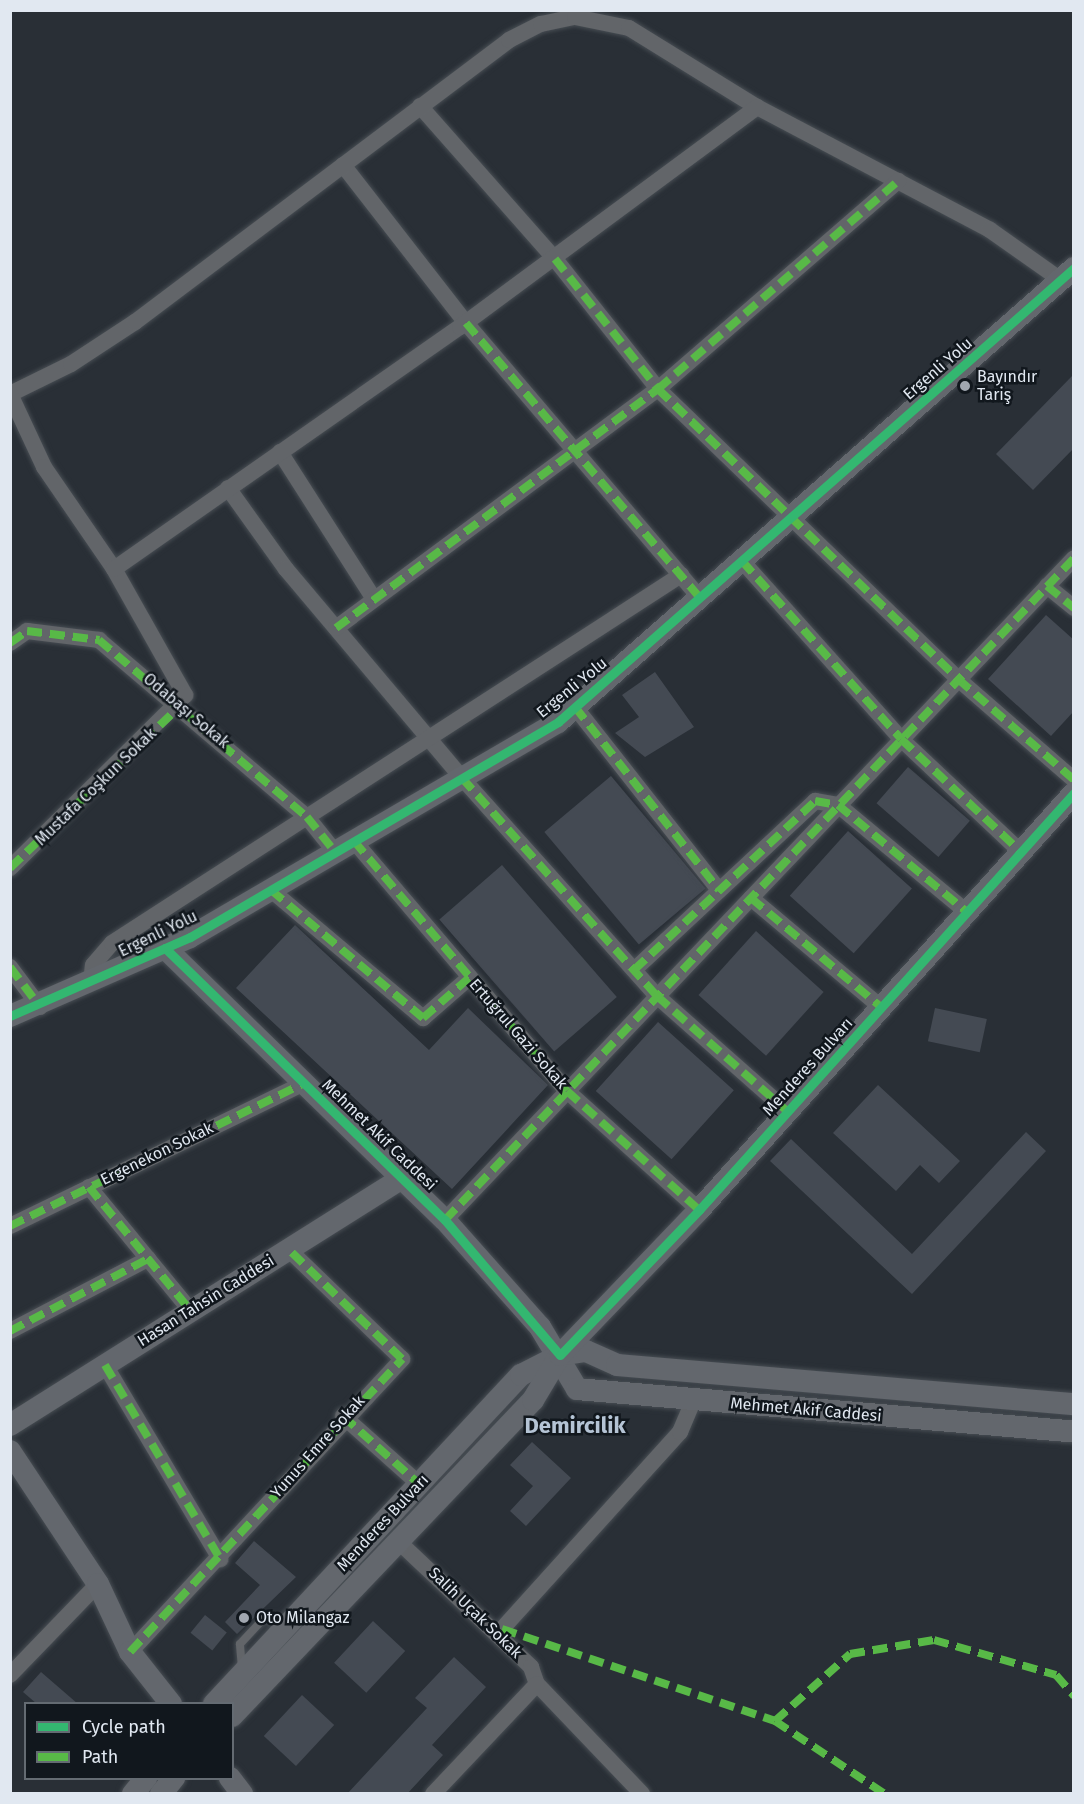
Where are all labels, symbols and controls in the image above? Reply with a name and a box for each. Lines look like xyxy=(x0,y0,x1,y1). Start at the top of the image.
street label: Ergenli Yolu xyxy=(900,334,976,404)
place label: Bayındır Tariş xyxy=(977,367,1037,405)
marker: Bayındır Tariş xyxy=(958,379,972,393)
street label: Ergenli Yolu xyxy=(533,654,611,722)
street label: Odabaşı Sokak xyxy=(139,669,233,753)
street label: Mustafa Coşkun Sokak xyxy=(31,724,161,850)
street label: Ergenli Yolu xyxy=(116,907,200,961)
street label: Ertuğrul Gazi Sokak xyxy=(465,975,571,1093)
street label: Menderes Bulvarı xyxy=(759,1014,857,1120)
street label: Mehmet Akif Caddesi xyxy=(318,1075,440,1195)
street label: Ergenekon Sokak xyxy=(97,1118,217,1190)
street label: Hasan Tahsin Caddesi xyxy=(134,1251,278,1351)
street label: Yunus Emre Sokak xyxy=(267,1392,369,1502)
street label: Mehmet Akif Caddesi xyxy=(730,1394,882,1426)
district label: Demircilik xyxy=(524,1413,626,1439)
street label: Menderes Bulvarı xyxy=(333,1471,433,1575)
street label: Salih Uçak Sokak xyxy=(424,1564,526,1662)
place label: Oto Milangaz xyxy=(256,1608,350,1628)
marker: Oto Milangaz xyxy=(237,1611,251,1625)
legend xyxy=(24,1702,234,1780)
text: Cycle path xyxy=(82,1716,166,1738)
text: Path xyxy=(82,1746,118,1768)

